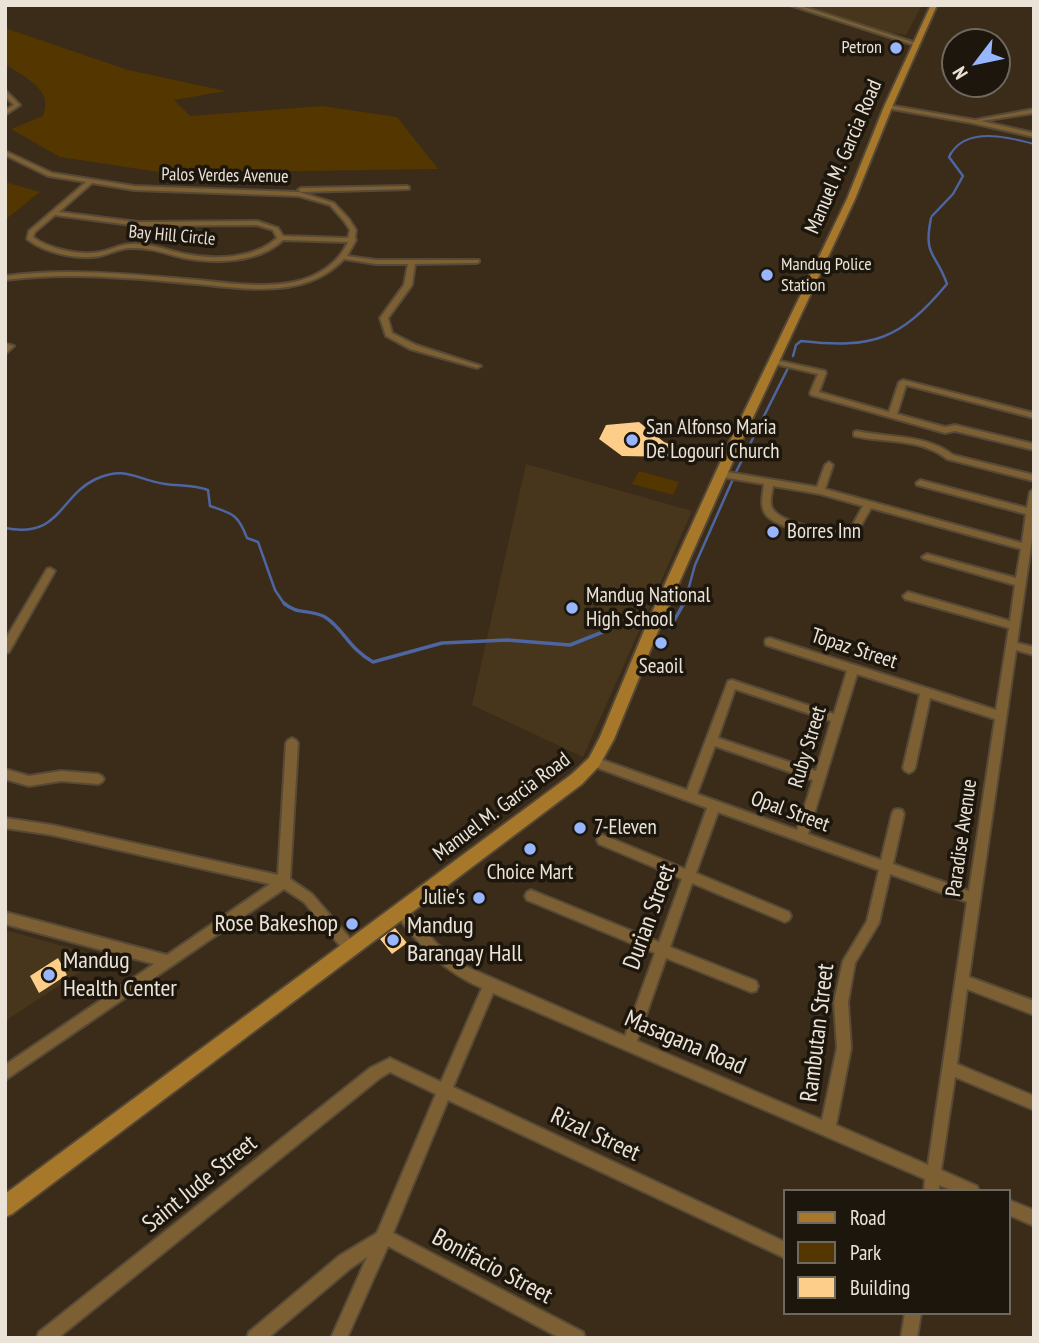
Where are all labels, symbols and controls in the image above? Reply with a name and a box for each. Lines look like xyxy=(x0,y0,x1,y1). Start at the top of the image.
north arrow xyxy=(941,28,1011,98)
place label: Petron xyxy=(841,37,882,59)
marker: Petron xyxy=(888,40,904,56)
text: N xyxy=(947,62,973,84)
street label: Manuel M. Garcia Road xyxy=(800,76,888,238)
street label: Palos Verdes Avenue xyxy=(161,164,289,188)
street label: Bay Hill Circle xyxy=(128,221,216,251)
place label: Mandug Police Station xyxy=(781,254,872,296)
marker: Mandug Police Station xyxy=(759,267,775,283)
place label: San Alfonso Maria De Logouri Church xyxy=(646,415,779,465)
marker: San Alfonso Maria De Logouri Church xyxy=(624,432,640,448)
place label: Borres Inn xyxy=(787,519,861,545)
marker: Borres Inn xyxy=(765,524,781,540)
place label: Mandug National High School xyxy=(586,583,710,633)
marker: Mandug National High School xyxy=(564,600,580,616)
street label: Topaz Street xyxy=(808,623,900,675)
marker: Seaoil xyxy=(653,635,669,651)
place label: Seaoil xyxy=(639,654,683,680)
street label: Ruby Street xyxy=(784,703,832,791)
street label: Manuel M. Garcia Road xyxy=(429,747,575,867)
street label: Paradise Avenue xyxy=(941,778,983,898)
street label: Opal Street xyxy=(747,786,833,838)
place label: 7-Eleven xyxy=(594,815,657,841)
marker: 7-Eleven xyxy=(572,820,588,836)
marker: Choice Mart xyxy=(522,841,538,857)
place label: Choice Mart xyxy=(487,860,573,886)
street label: Durian Street xyxy=(618,861,682,973)
place label: Julie's xyxy=(423,885,465,911)
marker: Julie's xyxy=(471,890,487,906)
place label: Rose Bakeshop xyxy=(215,910,338,938)
place label: Mandug Barangay Hall xyxy=(407,912,522,968)
marker: Rose Bakeshop xyxy=(344,916,360,932)
marker: Mandug Barangay Hall xyxy=(385,932,401,948)
place label: Mandug Health Center xyxy=(63,947,177,1003)
street label: Rambutan Street xyxy=(795,962,841,1104)
marker: Mandug Health Center xyxy=(41,967,57,983)
street label: Masagana Road xyxy=(620,1005,750,1081)
street label: Rizal Street xyxy=(546,1102,644,1168)
street label: Saint Jude Street xyxy=(137,1129,263,1239)
legend xyxy=(783,1189,1011,1315)
text: Road xyxy=(850,1204,886,1231)
street label: Bonifacio Street xyxy=(427,1223,557,1311)
text: Park xyxy=(850,1239,881,1266)
text: Building xyxy=(850,1274,910,1301)

